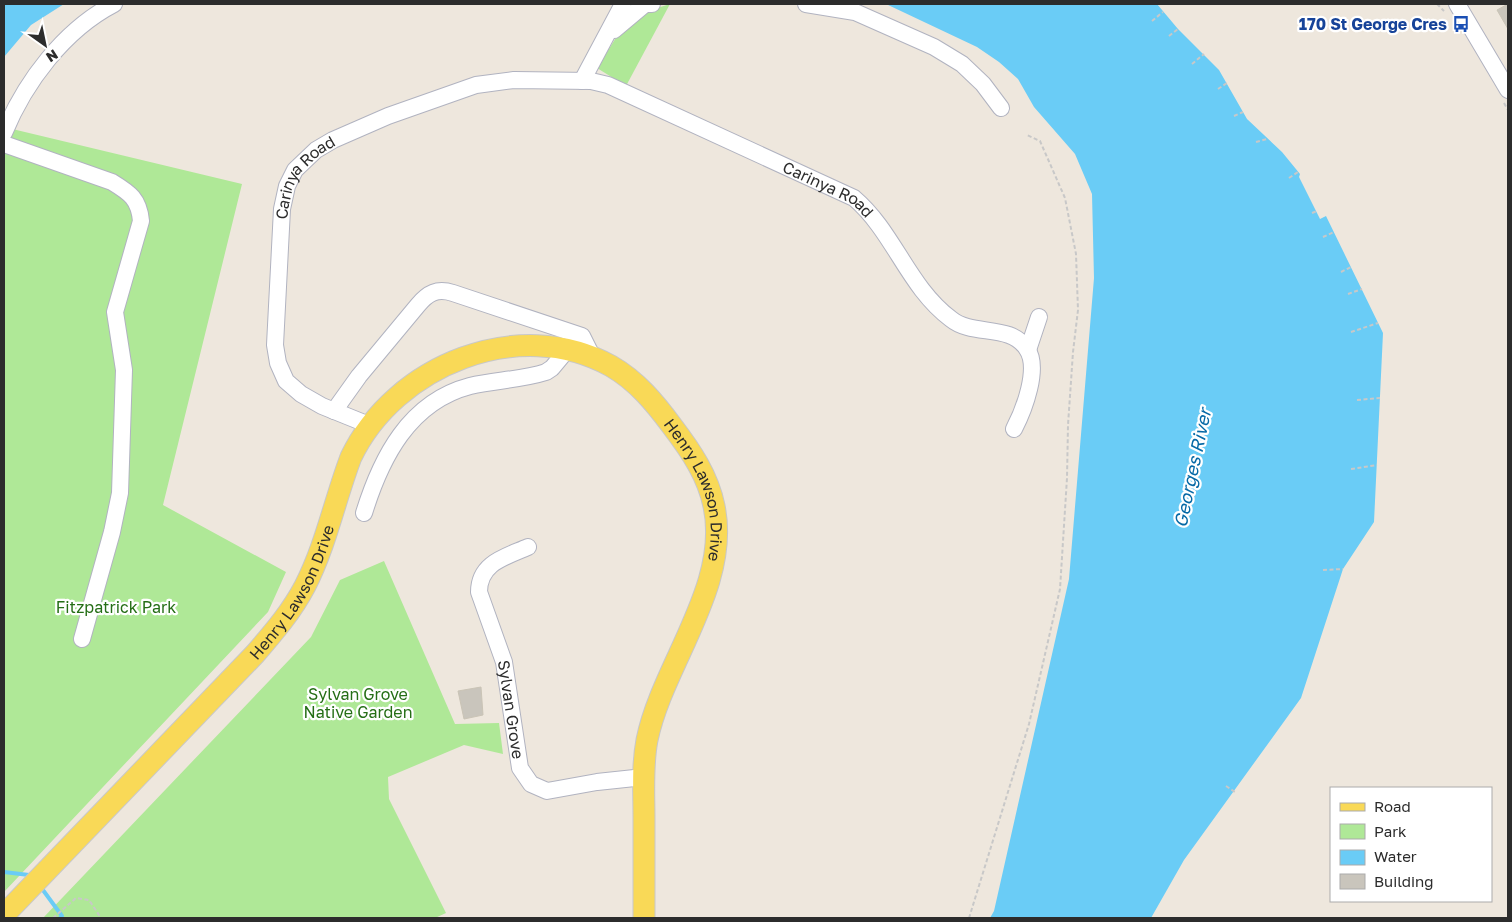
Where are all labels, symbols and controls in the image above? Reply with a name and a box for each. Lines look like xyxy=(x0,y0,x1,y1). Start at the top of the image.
place label: 170 St George Cres xyxy=(1299,14,1447,34)
bus stop icon: 170 St George Cres xyxy=(1451,14,1471,34)
north arrow xyxy=(20,20,70,70)
text: N xyxy=(43,46,61,66)
street label: Carinya Road xyxy=(271,131,338,220)
street label: Carinya Road xyxy=(780,157,878,221)
water label: Georges River xyxy=(1169,404,1216,529)
street label: Henry Lawson Drive xyxy=(660,415,727,563)
street label: Henry Lawson Drive xyxy=(245,522,338,664)
park label: Fitzpatrick Park xyxy=(56,597,176,617)
street label: Sylvan Grove xyxy=(494,659,529,760)
park label: Sylvan Grove Native Garden xyxy=(303,684,413,722)
legend xyxy=(1330,787,1492,902)
text: Road xyxy=(1374,797,1411,815)
text: Park xyxy=(1374,822,1407,840)
text: Water xyxy=(1374,847,1417,865)
text: Building xyxy=(1374,872,1434,890)

